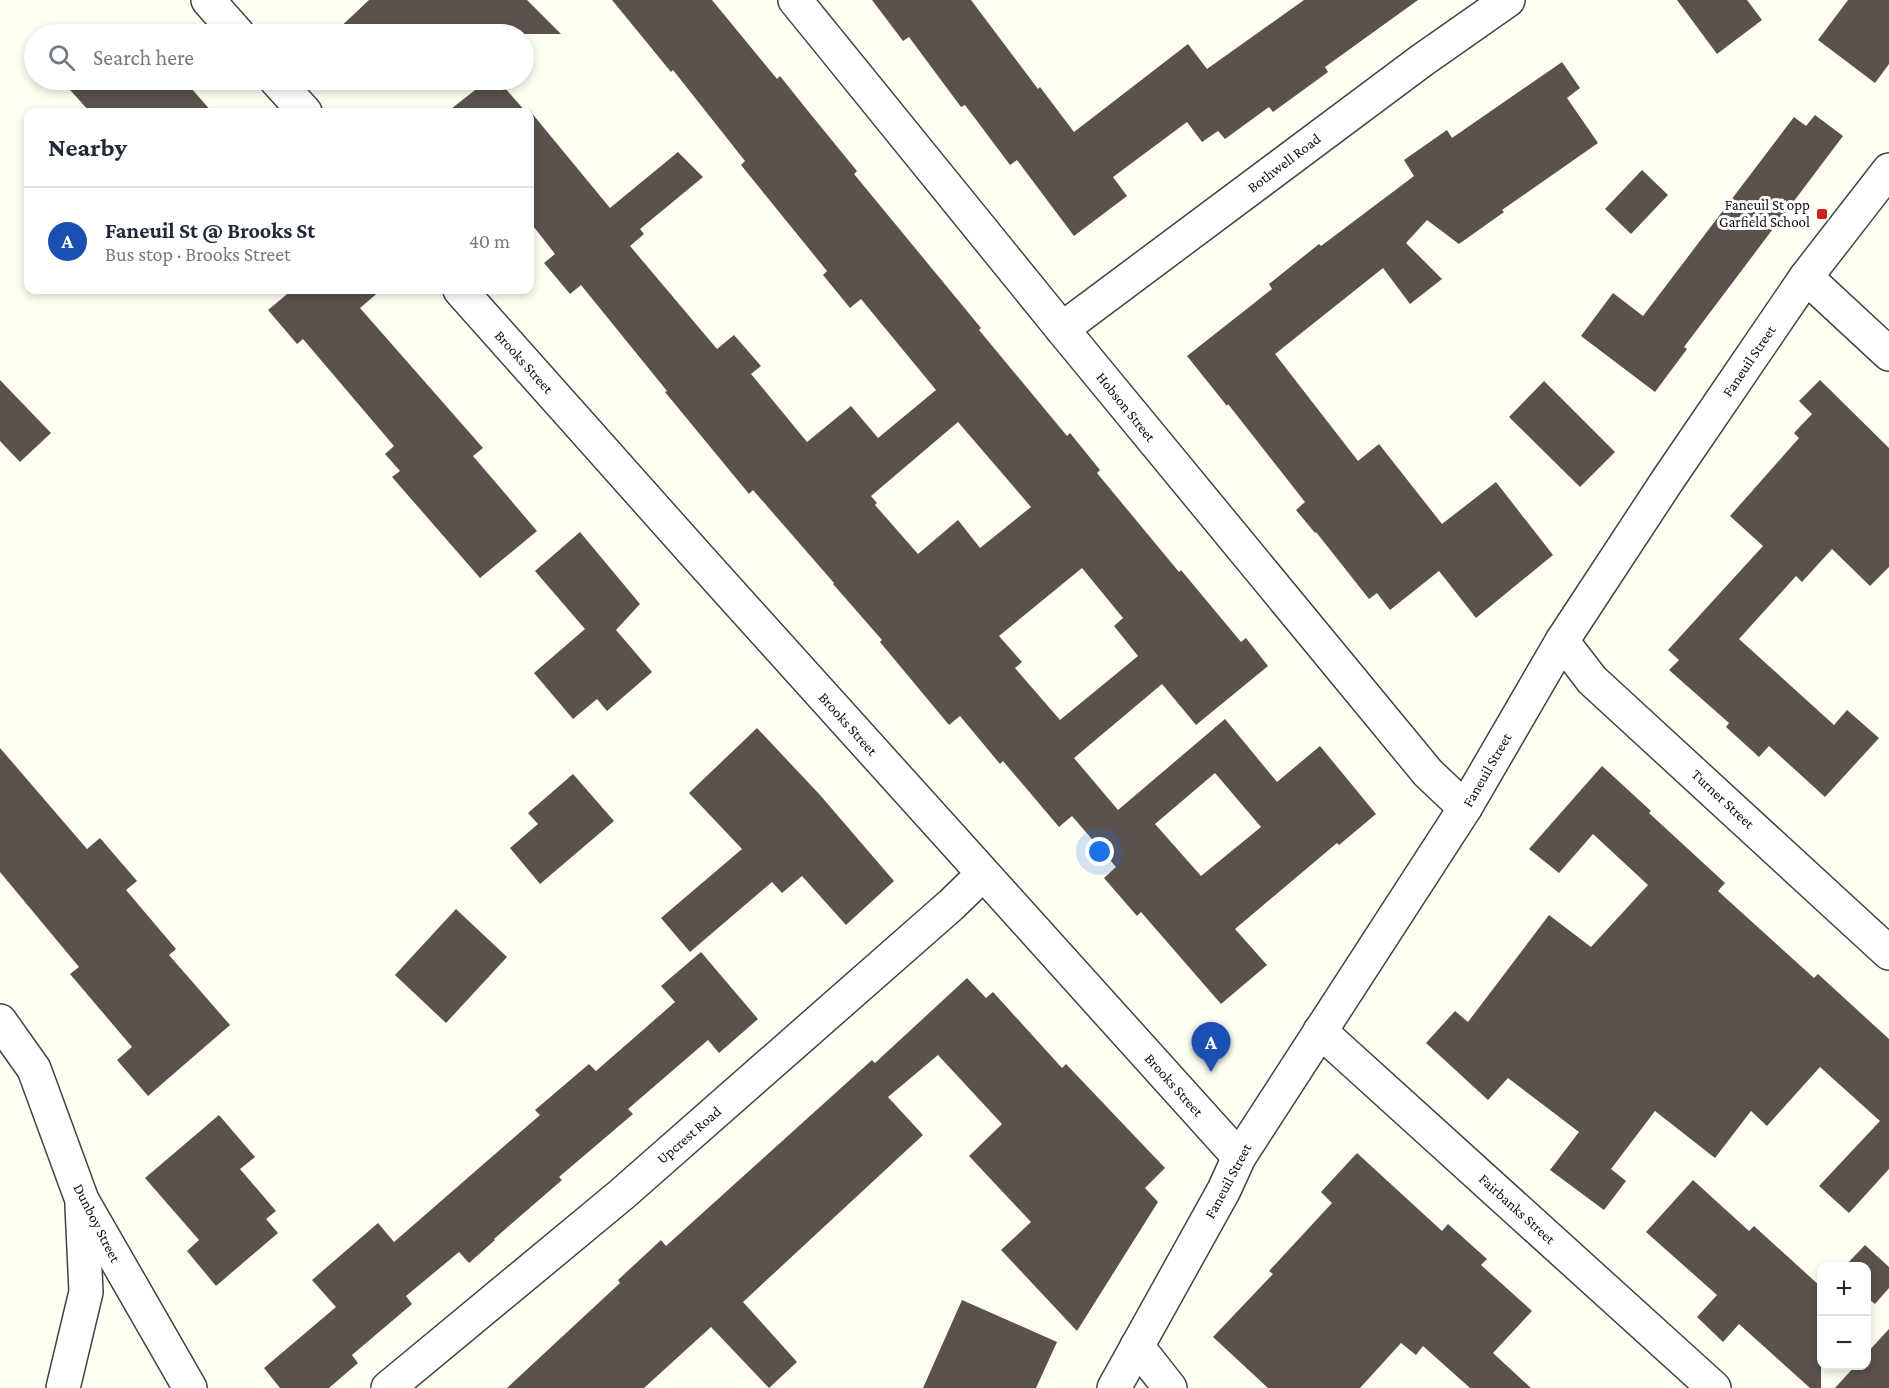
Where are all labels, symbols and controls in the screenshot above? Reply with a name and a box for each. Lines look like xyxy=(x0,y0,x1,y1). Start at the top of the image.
search box xyxy=(24,24,534,90)
icon: search xyxy=(45,41,78,74)
text: Search here xyxy=(93,45,194,70)
street label: Bothwell Road xyxy=(1244,130,1324,196)
text: Nearby xyxy=(48,133,127,162)
place label: Faneuil St opp Garfield School xyxy=(1719,197,1810,230)
marker: Faneuil St opp Garfield School xyxy=(1815,207,1829,221)
text: Faneuil St @ Brooks St xyxy=(105,218,315,243)
text: A xyxy=(62,230,73,252)
text: 40 m xyxy=(469,230,510,252)
text: Bus stop · Brooks Street xyxy=(105,243,291,265)
street label: Faneuil Street xyxy=(1719,322,1779,400)
street label: Brooks Street xyxy=(492,327,557,397)
street label: Hobson Street xyxy=(1093,369,1159,446)
street label: Brooks Street xyxy=(816,689,881,759)
street label: Faneuil Street xyxy=(1459,729,1515,810)
street label: Turner Street xyxy=(1689,766,1758,833)
your location xyxy=(1085,837,1114,866)
pin: A xyxy=(1192,1022,1230,1072)
street label: Brooks Street xyxy=(1142,1050,1207,1120)
street label: Upcrest Road xyxy=(654,1103,725,1168)
street label: Faneuil Street xyxy=(1202,1140,1255,1221)
street label: Fairbanks Street xyxy=(1476,1171,1559,1248)
street label: Dunboy Street xyxy=(69,1181,124,1266)
map controls xyxy=(1817,1262,1871,1370)
button: + xyxy=(1817,1262,1871,1316)
button: − xyxy=(1817,1316,1871,1370)

